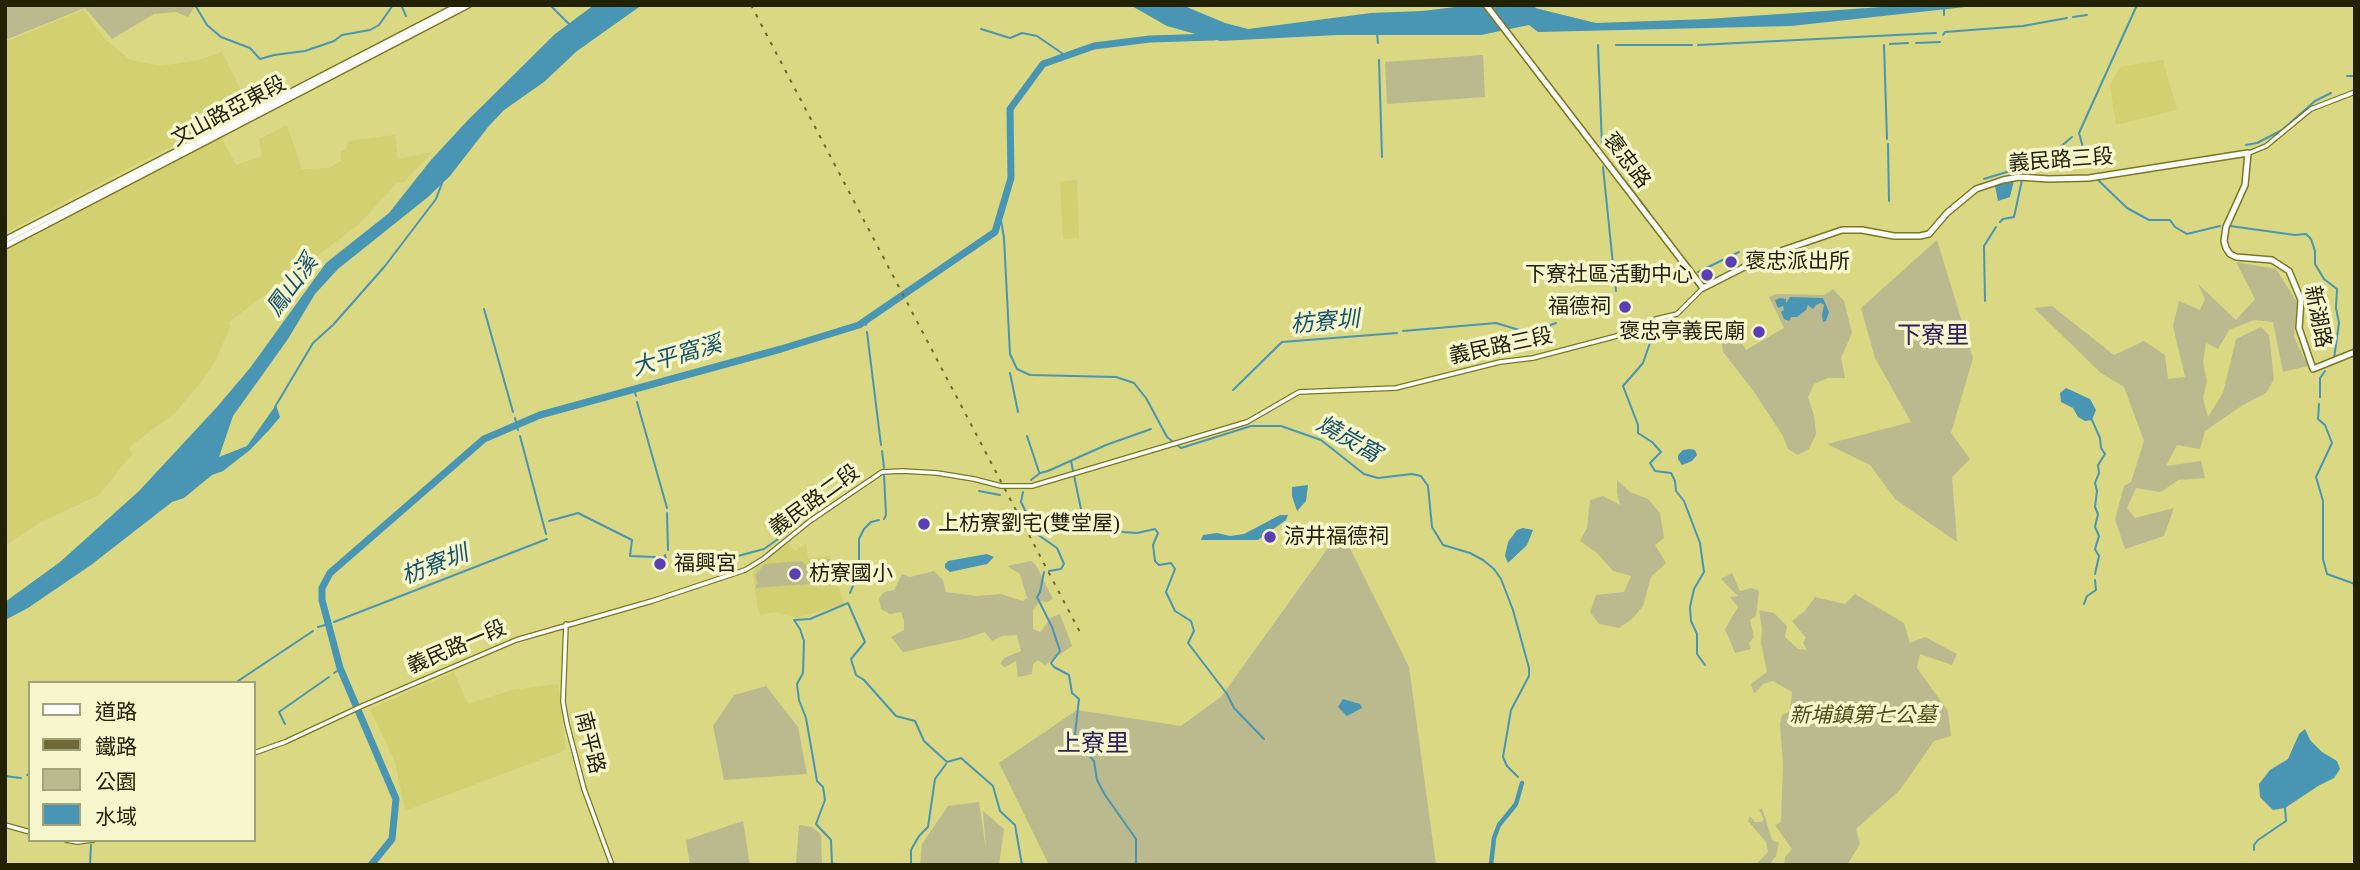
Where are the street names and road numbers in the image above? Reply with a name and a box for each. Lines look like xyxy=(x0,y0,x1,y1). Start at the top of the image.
street label: 文山路亞東段 xyxy=(167,71,291,153)
street label: 褒忠路 xyxy=(1597,128,1655,194)
street label: 義民路三段 xyxy=(2008,145,2114,177)
street label: 新湖路 xyxy=(2299,284,2335,350)
street label: 義民路三段 xyxy=(1447,324,1555,370)
street label: 義民路二段 xyxy=(765,460,865,542)
street label: 義民路一段 xyxy=(404,616,510,680)
street label: 南平路 xyxy=(569,709,609,777)

